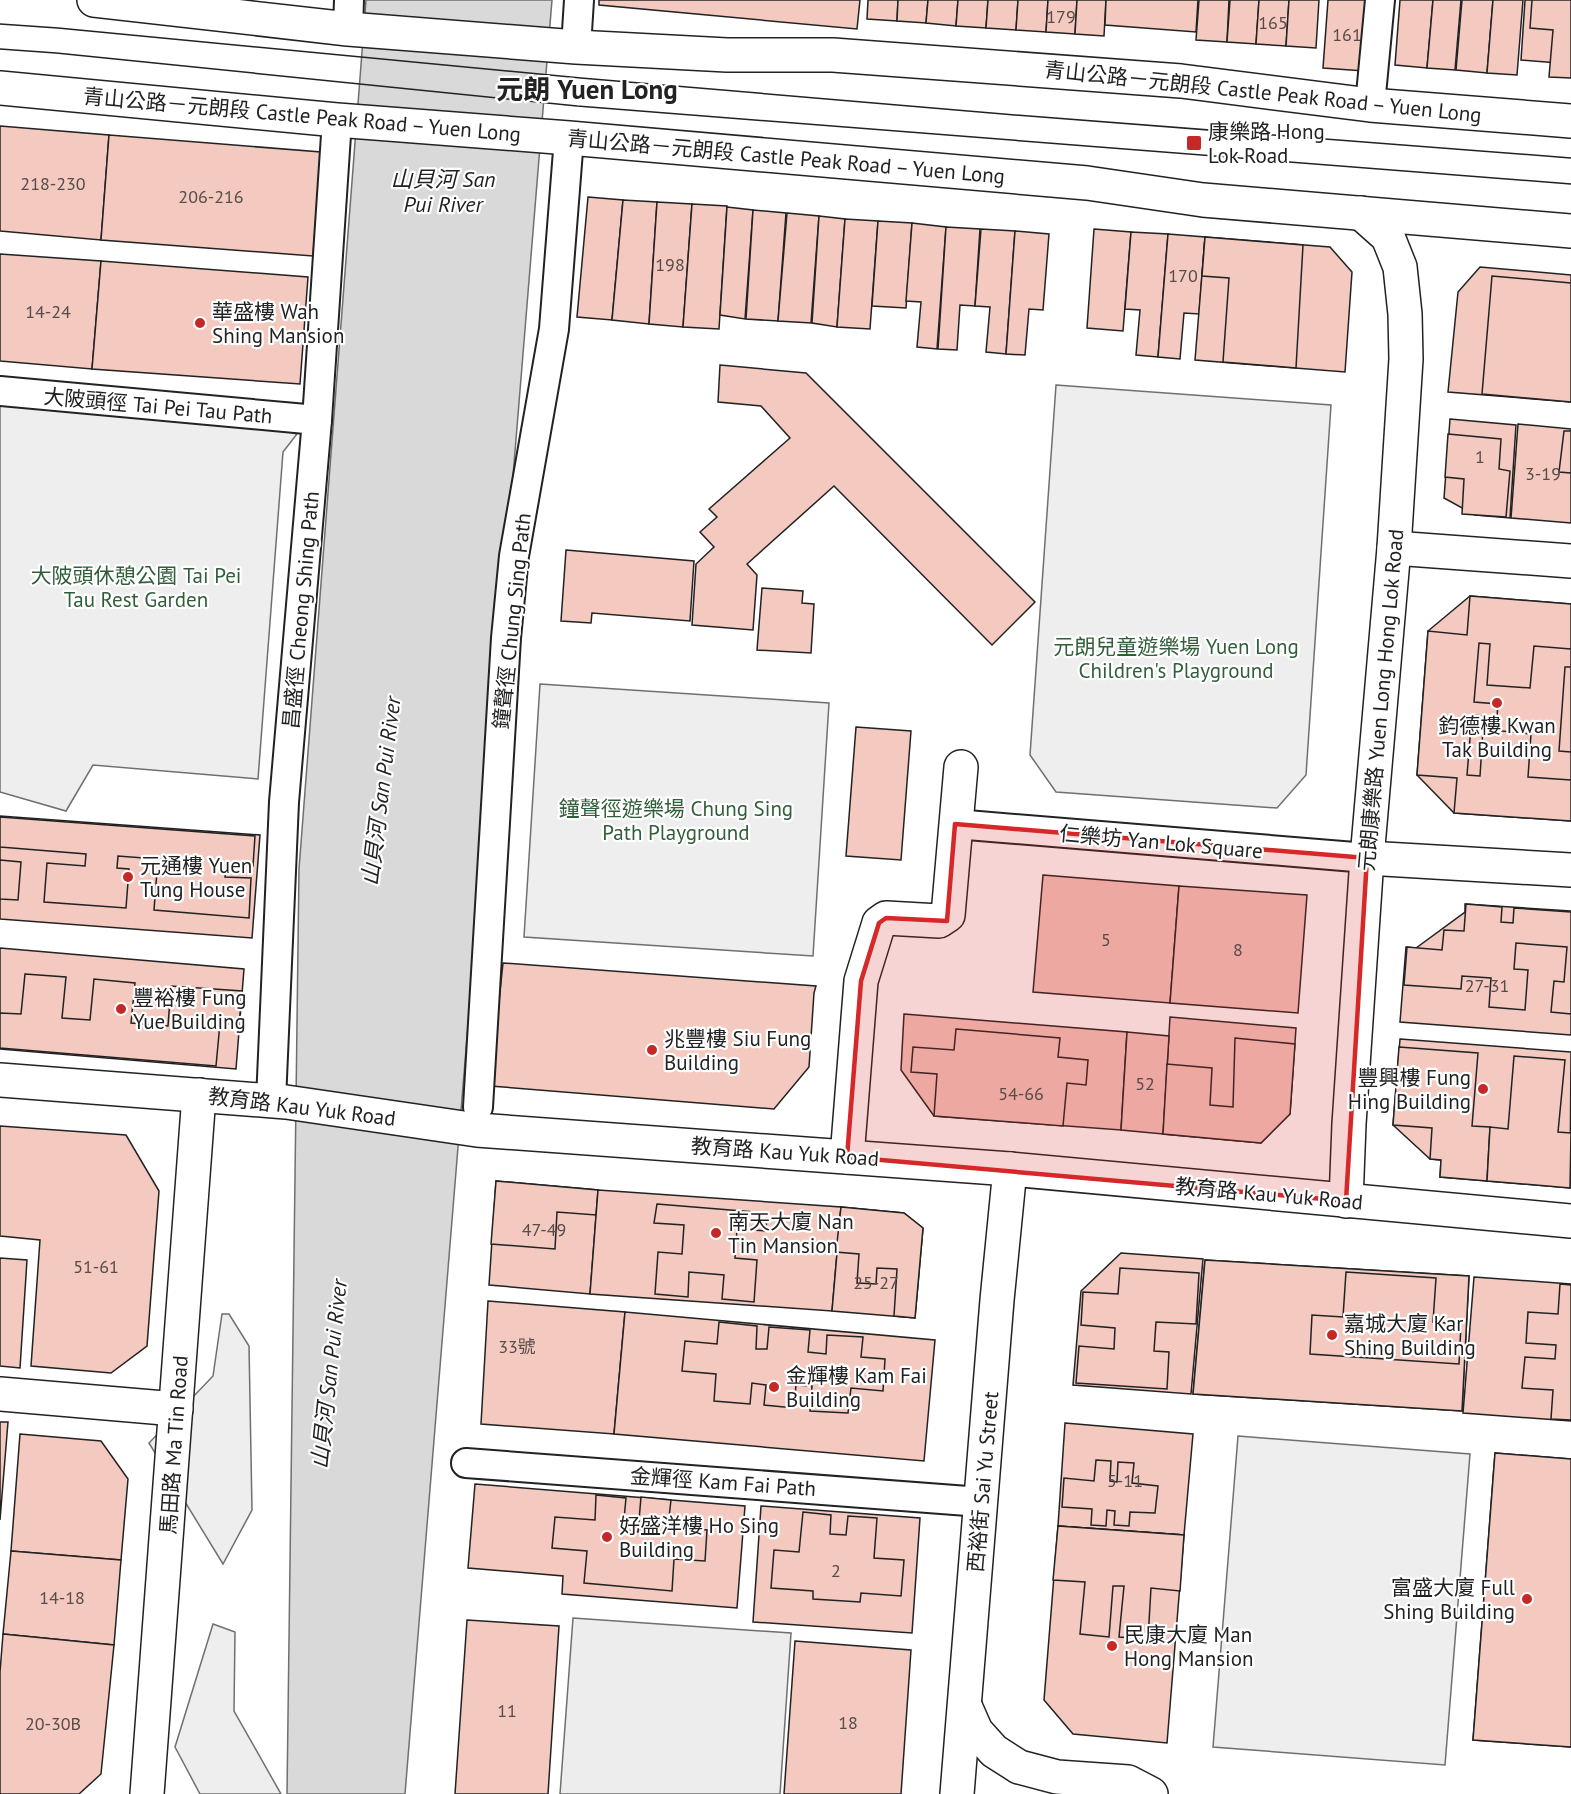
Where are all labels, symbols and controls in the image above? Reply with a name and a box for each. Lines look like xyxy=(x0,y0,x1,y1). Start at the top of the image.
house number: 179 xyxy=(1046,5,1076,28)
house number: 165 xyxy=(1258,11,1288,34)
house number: 161 xyxy=(1332,23,1362,46)
street label: 青山公路－元朗段 Castle Peak Road – Yuen Long xyxy=(1043,56,1483,128)
district label: 元朗 Yuen Long xyxy=(496,72,678,106)
street label: 青山公路－元朗段 Castle Peak Road – Yuen Long xyxy=(82,82,522,148)
place label: 康樂路 Hong Lok Road xyxy=(1208,118,1325,169)
street label: 青山公路－元朗段 Castle Peak Road – Yuen Long xyxy=(566,124,1006,190)
marker: 康樂路 Hong Lok Road xyxy=(1185,134,1203,152)
water label: 山貝河 San Pui River xyxy=(390,165,496,218)
house number: 218-230 xyxy=(20,172,86,195)
house number: 206-216 xyxy=(178,185,244,208)
house number: 198 xyxy=(655,253,685,276)
house number: 170 xyxy=(1168,264,1198,287)
place label: 華盛樓 Wah Shing Mansion xyxy=(212,298,344,349)
house number: 14-24 xyxy=(25,300,71,323)
marker: 華盛樓 Wah Shing Mansion xyxy=(193,316,207,330)
street label: 大陂頭徑 Tai Pei Tau Path xyxy=(42,383,274,429)
house number: 1 xyxy=(1475,445,1485,468)
house number: 3-19 xyxy=(1525,462,1561,485)
street label: 昌盛徑 Cheong Shing Path xyxy=(277,490,325,730)
street label: 鐘聲徑 Chung Sing Path xyxy=(487,512,537,730)
street label: 元朗康樂路 Yuen Long Hong Lok Road xyxy=(1353,528,1409,872)
park label: 大陂頭休憩公園 Tai Pei Tau Rest Garden xyxy=(31,562,242,613)
park label: 元朗兒童遊樂場 Yuen Long Children's Playground xyxy=(1053,633,1299,684)
water label: 山貝河 San Pui River xyxy=(356,693,407,887)
marker: 鈞德樓 Kwan Tak Building xyxy=(1490,696,1504,710)
place label: 鈞德樓 Kwan Tak Building xyxy=(1438,712,1556,763)
park label: 鐘聲徑遊樂場 Chung Sing Path Playground xyxy=(559,795,793,846)
street label: 仁樂坊 Yan Lok Square xyxy=(1058,820,1264,864)
place label: 元通樓 Yuen Tung House xyxy=(140,852,252,903)
marker: 元通樓 Yuen Tung House xyxy=(121,870,135,884)
house number: 5 xyxy=(1101,928,1111,951)
house number: 8 xyxy=(1233,938,1243,961)
house number: 27-31 xyxy=(1465,974,1509,997)
place label: 豐裕樓 Fung Yue Building xyxy=(133,984,247,1035)
marker: 豐裕樓 Fung Yue Building xyxy=(114,1002,128,1016)
place label: 兆豐樓 Siu Fung Building xyxy=(664,1025,811,1076)
marker: 兆豐樓 Siu Fung Building xyxy=(645,1043,659,1057)
place label: 豐興樓 Fung Hing Building xyxy=(1348,1064,1471,1115)
house number: 52 xyxy=(1135,1072,1155,1095)
street label: 教育路 Kau Yuk Road xyxy=(207,1082,397,1132)
house number: 54-66 xyxy=(998,1082,1044,1105)
marker: 豐興樓 Fung Hing Building xyxy=(1476,1082,1490,1096)
street label: 教育路 Kau Yuk Road xyxy=(690,1132,880,1172)
street label: 教育路 Kau Yuk Road xyxy=(1174,1172,1364,1216)
place label: 南天大廈 Nan Tin Mansion xyxy=(728,1208,854,1259)
house number: 47-49 xyxy=(522,1218,566,1241)
marker: 南天大廈 Nan Tin Mansion xyxy=(709,1226,723,1240)
house number: 51-61 xyxy=(73,1255,119,1278)
house number: 25-27 xyxy=(853,1271,899,1294)
water label: 山貝河 San Pui River xyxy=(305,1276,353,1470)
place label: 嘉城大廈 Kar Shing Building xyxy=(1344,1310,1476,1361)
marker: 嘉城大廈 Kar Shing Building xyxy=(1325,1328,1339,1342)
house number: 33號 xyxy=(498,1335,536,1358)
street label: 馬田路 Ma Tin Road xyxy=(154,1355,194,1535)
place label: 金輝樓 Kam Fai Building xyxy=(786,1362,927,1413)
marker: 金輝樓 Kam Fai Building xyxy=(767,1380,781,1394)
street label: 西裕街 Sai Yu Street xyxy=(962,1390,1004,1574)
street label: 金輝徑 Kam Fai Path xyxy=(629,1462,817,1502)
house number: 5-11 xyxy=(1107,1469,1143,1492)
place label: 好盛洋樓 Ho Sing Building xyxy=(619,1512,779,1563)
marker: 好盛洋樓 Ho Sing Building xyxy=(600,1530,614,1544)
house number: 2 xyxy=(831,1559,841,1582)
place label: 富盛大廈 Full Shing Building xyxy=(1383,1574,1515,1625)
house number: 14-18 xyxy=(39,1586,85,1609)
marker: 富盛大廈 Full Shing Building xyxy=(1520,1592,1534,1606)
place label: 民康大廈 Man Hong Mansion xyxy=(1124,1621,1253,1672)
marker: 民康大廈 Man Hong Mansion xyxy=(1105,1639,1119,1653)
house number: 11 xyxy=(497,1699,517,1722)
house number: 18 xyxy=(838,1711,858,1734)
house number: 20-30B xyxy=(25,1712,81,1735)

